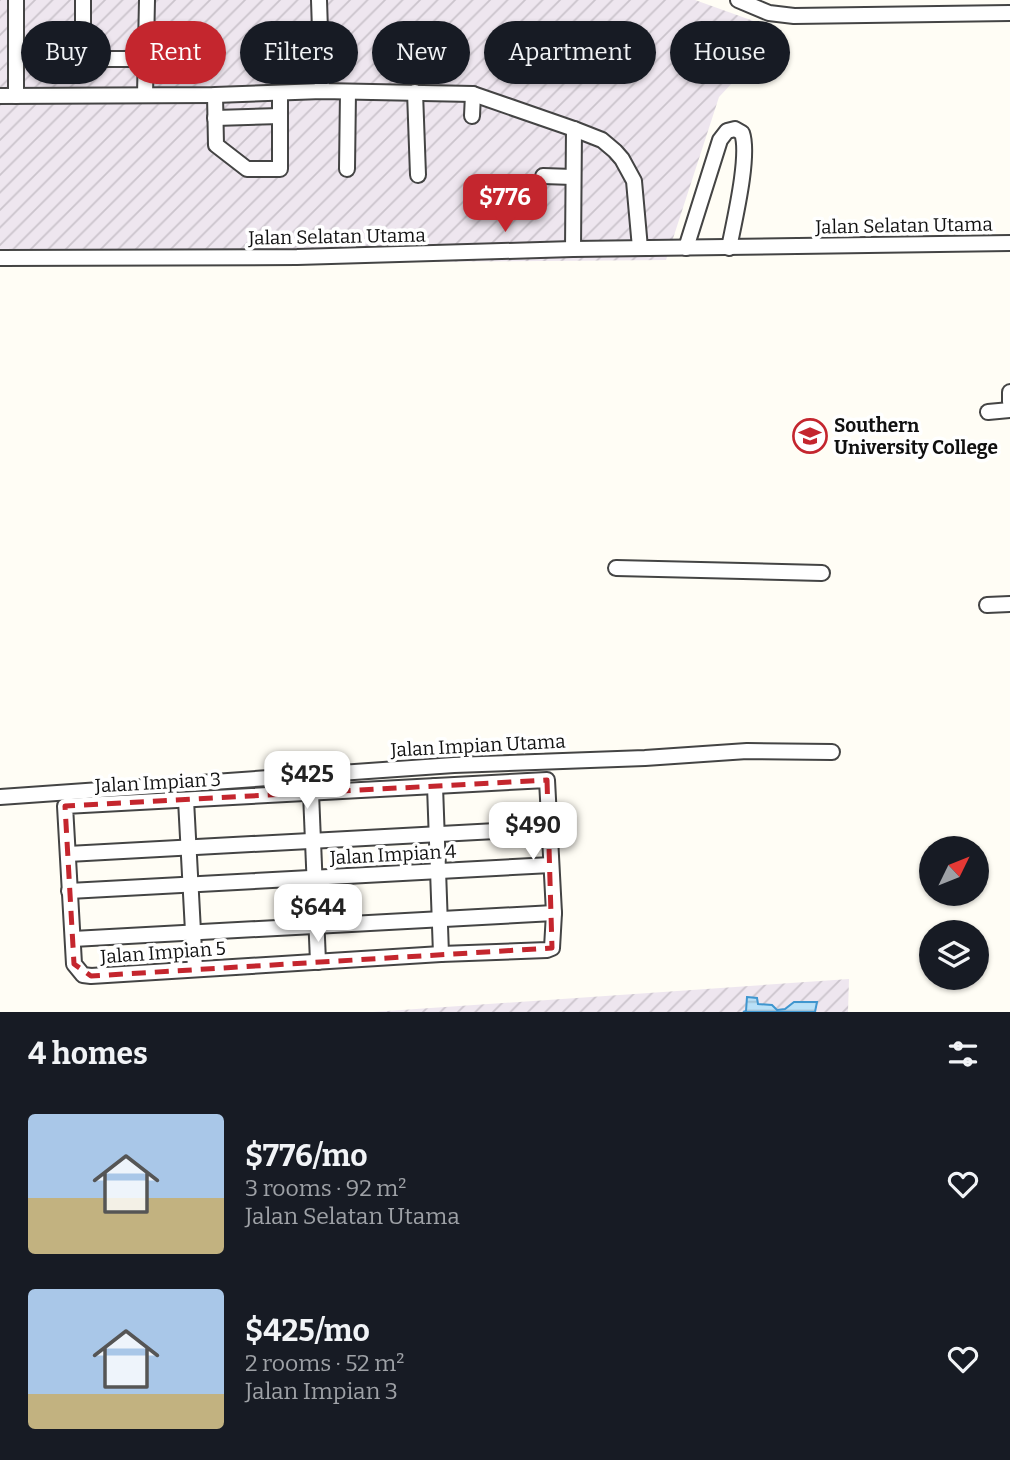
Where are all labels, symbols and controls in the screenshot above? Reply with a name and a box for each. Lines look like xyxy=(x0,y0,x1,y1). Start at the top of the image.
chip: Buy xyxy=(21,21,111,84)
chip: Rent xyxy=(125,21,226,84)
chip: Filters xyxy=(240,21,358,84)
chip: New xyxy=(372,21,470,84)
chip: Apartment xyxy=(484,21,656,84)
chip: House xyxy=(670,21,790,84)
pin: $776 xyxy=(464,174,546,234)
text: $776 xyxy=(479,183,531,211)
street label: Jalan Selatan Utama xyxy=(814,212,994,239)
street label: Jalan Selatan Utama xyxy=(247,223,427,250)
place label: Southern University College xyxy=(834,414,998,459)
school or university icon: Southern University College xyxy=(791,417,829,455)
street label: Jalan Impian Utama xyxy=(389,729,567,762)
pin: $425 xyxy=(266,752,348,811)
text: $425 xyxy=(280,760,334,788)
street label: Jalan Impian 3 xyxy=(93,768,222,797)
pin: $490 xyxy=(492,802,574,862)
text: $490 xyxy=(505,811,561,839)
north arrow xyxy=(919,836,989,906)
map controls xyxy=(919,836,989,990)
street label: Jalan Impian 4 xyxy=(328,840,457,869)
pin: $644 xyxy=(277,884,359,944)
text: $644 xyxy=(290,893,346,921)
button: layers xyxy=(919,920,989,990)
street label: Jalan Impian 5 xyxy=(99,937,226,968)
icon: filters xyxy=(944,1035,982,1073)
text: 4 homes xyxy=(28,1036,148,1072)
text: $776/mo xyxy=(245,1138,368,1174)
icon: home xyxy=(84,1142,168,1226)
icon: heart xyxy=(944,1165,982,1203)
text: 3 rooms · 92 m² xyxy=(245,1174,406,1202)
text: Jalan Selatan Utama xyxy=(245,1202,460,1230)
text: $425/mo xyxy=(245,1313,370,1349)
icon: home xyxy=(84,1317,168,1401)
icon: heart xyxy=(944,1340,982,1378)
text: 2 rooms · 52 m² xyxy=(245,1349,404,1377)
text: Jalan Impian 3 xyxy=(245,1377,398,1405)

